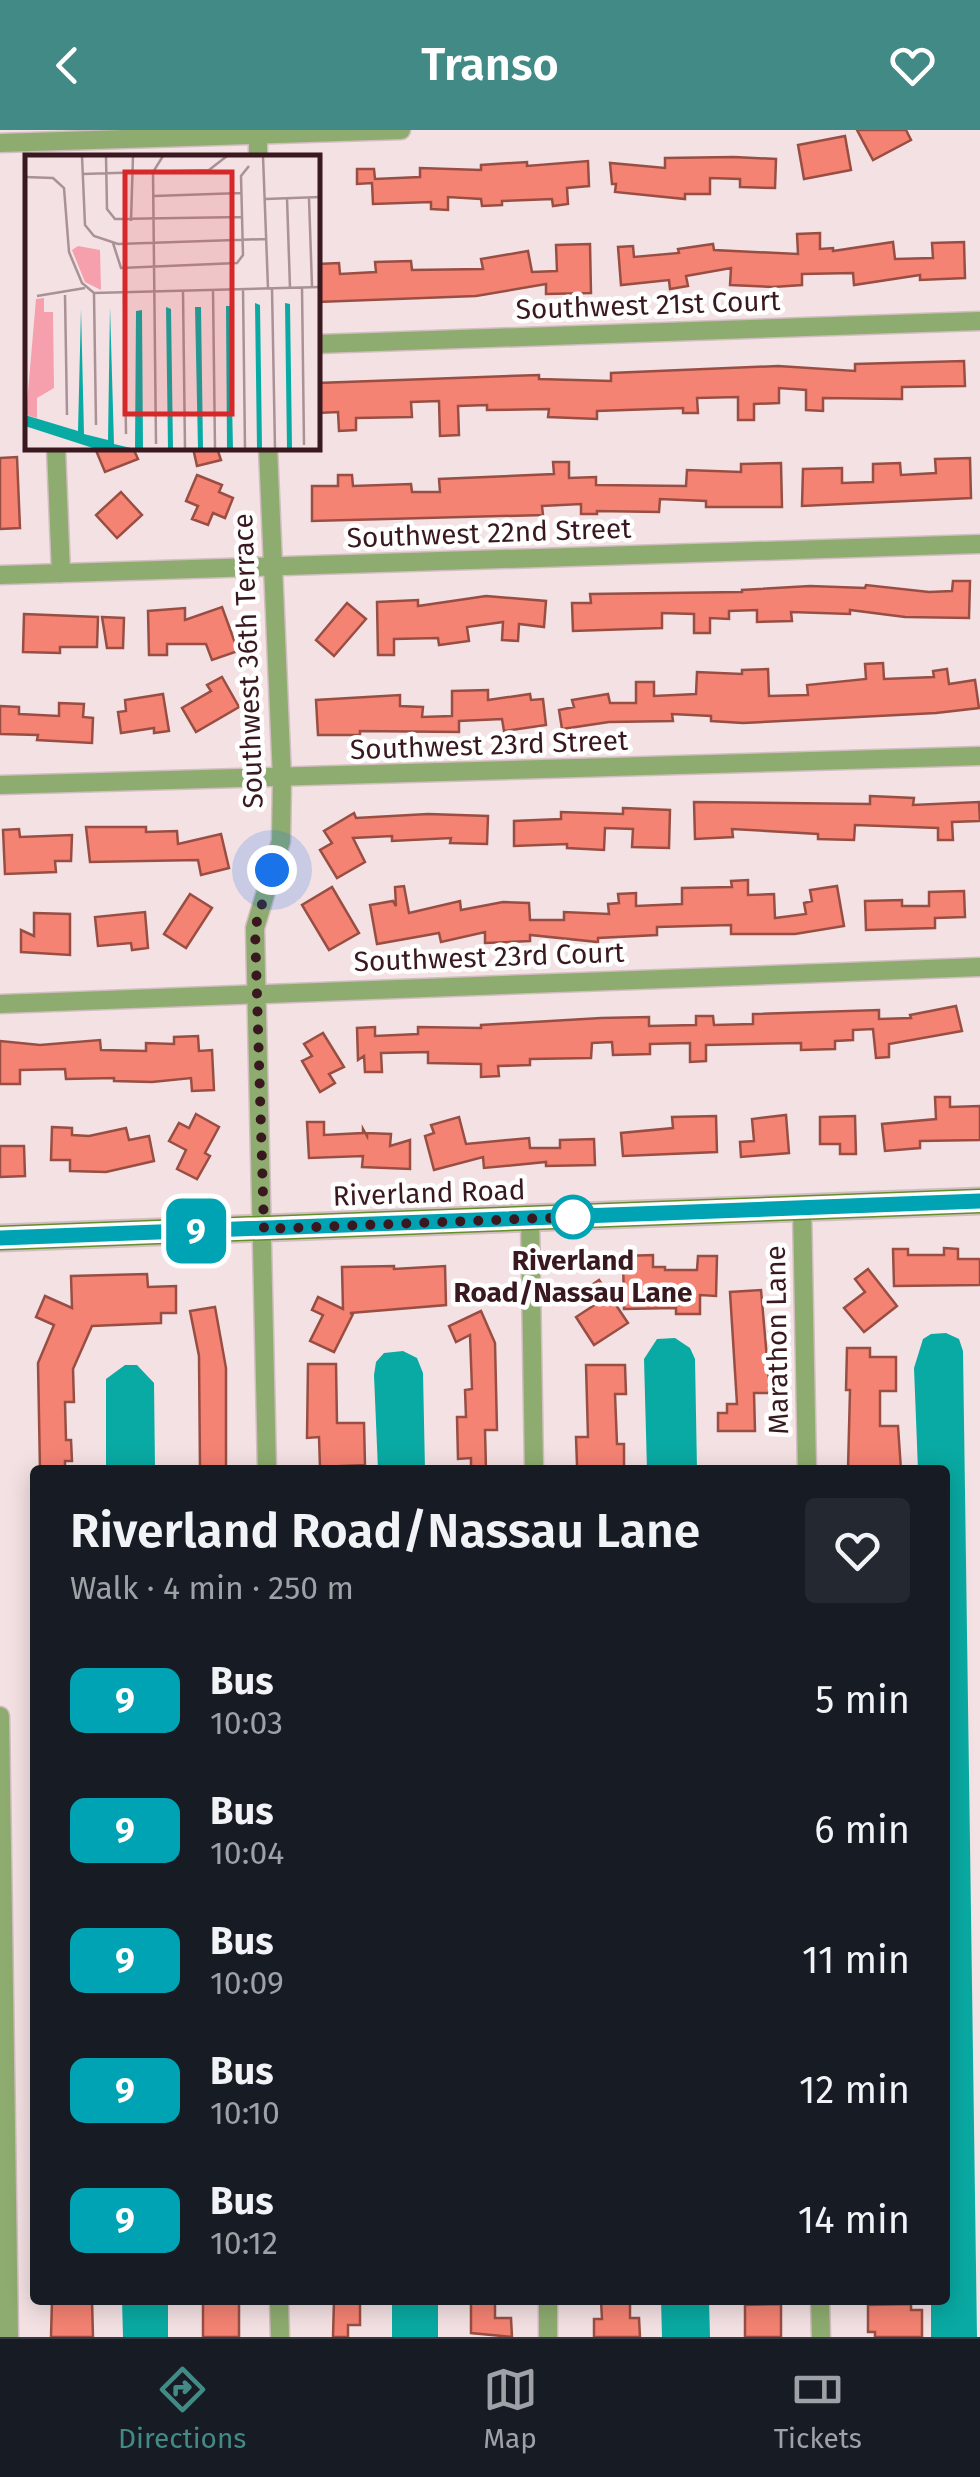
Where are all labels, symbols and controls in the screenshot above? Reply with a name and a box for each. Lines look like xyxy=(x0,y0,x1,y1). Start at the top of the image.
icon: back xyxy=(40,38,95,93)
text: Transo xyxy=(421,38,559,92)
icon: heart xyxy=(885,38,940,93)
inset map xyxy=(25,155,320,450)
street label: Southwest 21st Court xyxy=(515,284,782,326)
street label: Southwest 22nd Street xyxy=(346,512,633,554)
street label: Southwest 36th Terrace xyxy=(226,513,270,809)
street label: Southwest 23rd Street xyxy=(349,724,629,766)
your location xyxy=(247,845,297,895)
street label: Southwest 23rd Court xyxy=(353,936,626,978)
street label: Riverland Road xyxy=(332,1173,526,1213)
marker: Riverland Road/Nassau Lane xyxy=(552,1196,594,1238)
line badge: 9 xyxy=(164,1198,228,1264)
text: 9 xyxy=(186,1210,206,1252)
place label: Riverland Road/Nassau Lane xyxy=(454,1244,692,1309)
street label: Marathon Lane xyxy=(759,1245,795,1435)
button: heart xyxy=(805,1498,910,1603)
text: Riverland Road/Nassau Lane xyxy=(70,1502,700,1560)
text: Walk · 4 min · 250 m xyxy=(70,1569,354,1607)
text: Bus xyxy=(210,1658,274,1704)
text: 5 min xyxy=(815,1677,910,1723)
text: 9 xyxy=(115,1679,135,1721)
text: 10:03 xyxy=(210,1704,283,1742)
text: Bus xyxy=(210,1788,274,1834)
text: 6 min xyxy=(814,1807,910,1853)
text: 9 xyxy=(115,1809,135,1851)
text: 10:04 xyxy=(210,1834,284,1872)
text: Bus xyxy=(210,1918,274,1964)
text: 11 min xyxy=(802,1937,910,1983)
text: 9 xyxy=(115,1939,135,1981)
text: 10:09 xyxy=(210,1964,284,2002)
text: Bus xyxy=(210,2048,274,2094)
text: 12 min xyxy=(799,2067,910,2113)
text: 9 xyxy=(115,2069,135,2111)
text: 10:10 xyxy=(210,2094,280,2132)
text: Bus xyxy=(210,2178,274,2224)
text: 14 min xyxy=(798,2197,910,2243)
text: 9 xyxy=(115,2199,135,2241)
text: 10:12 xyxy=(210,2224,278,2262)
tab: Directions xyxy=(118,2362,246,2455)
tab: Map xyxy=(483,2362,538,2455)
tab: Tickets xyxy=(774,2362,862,2455)

